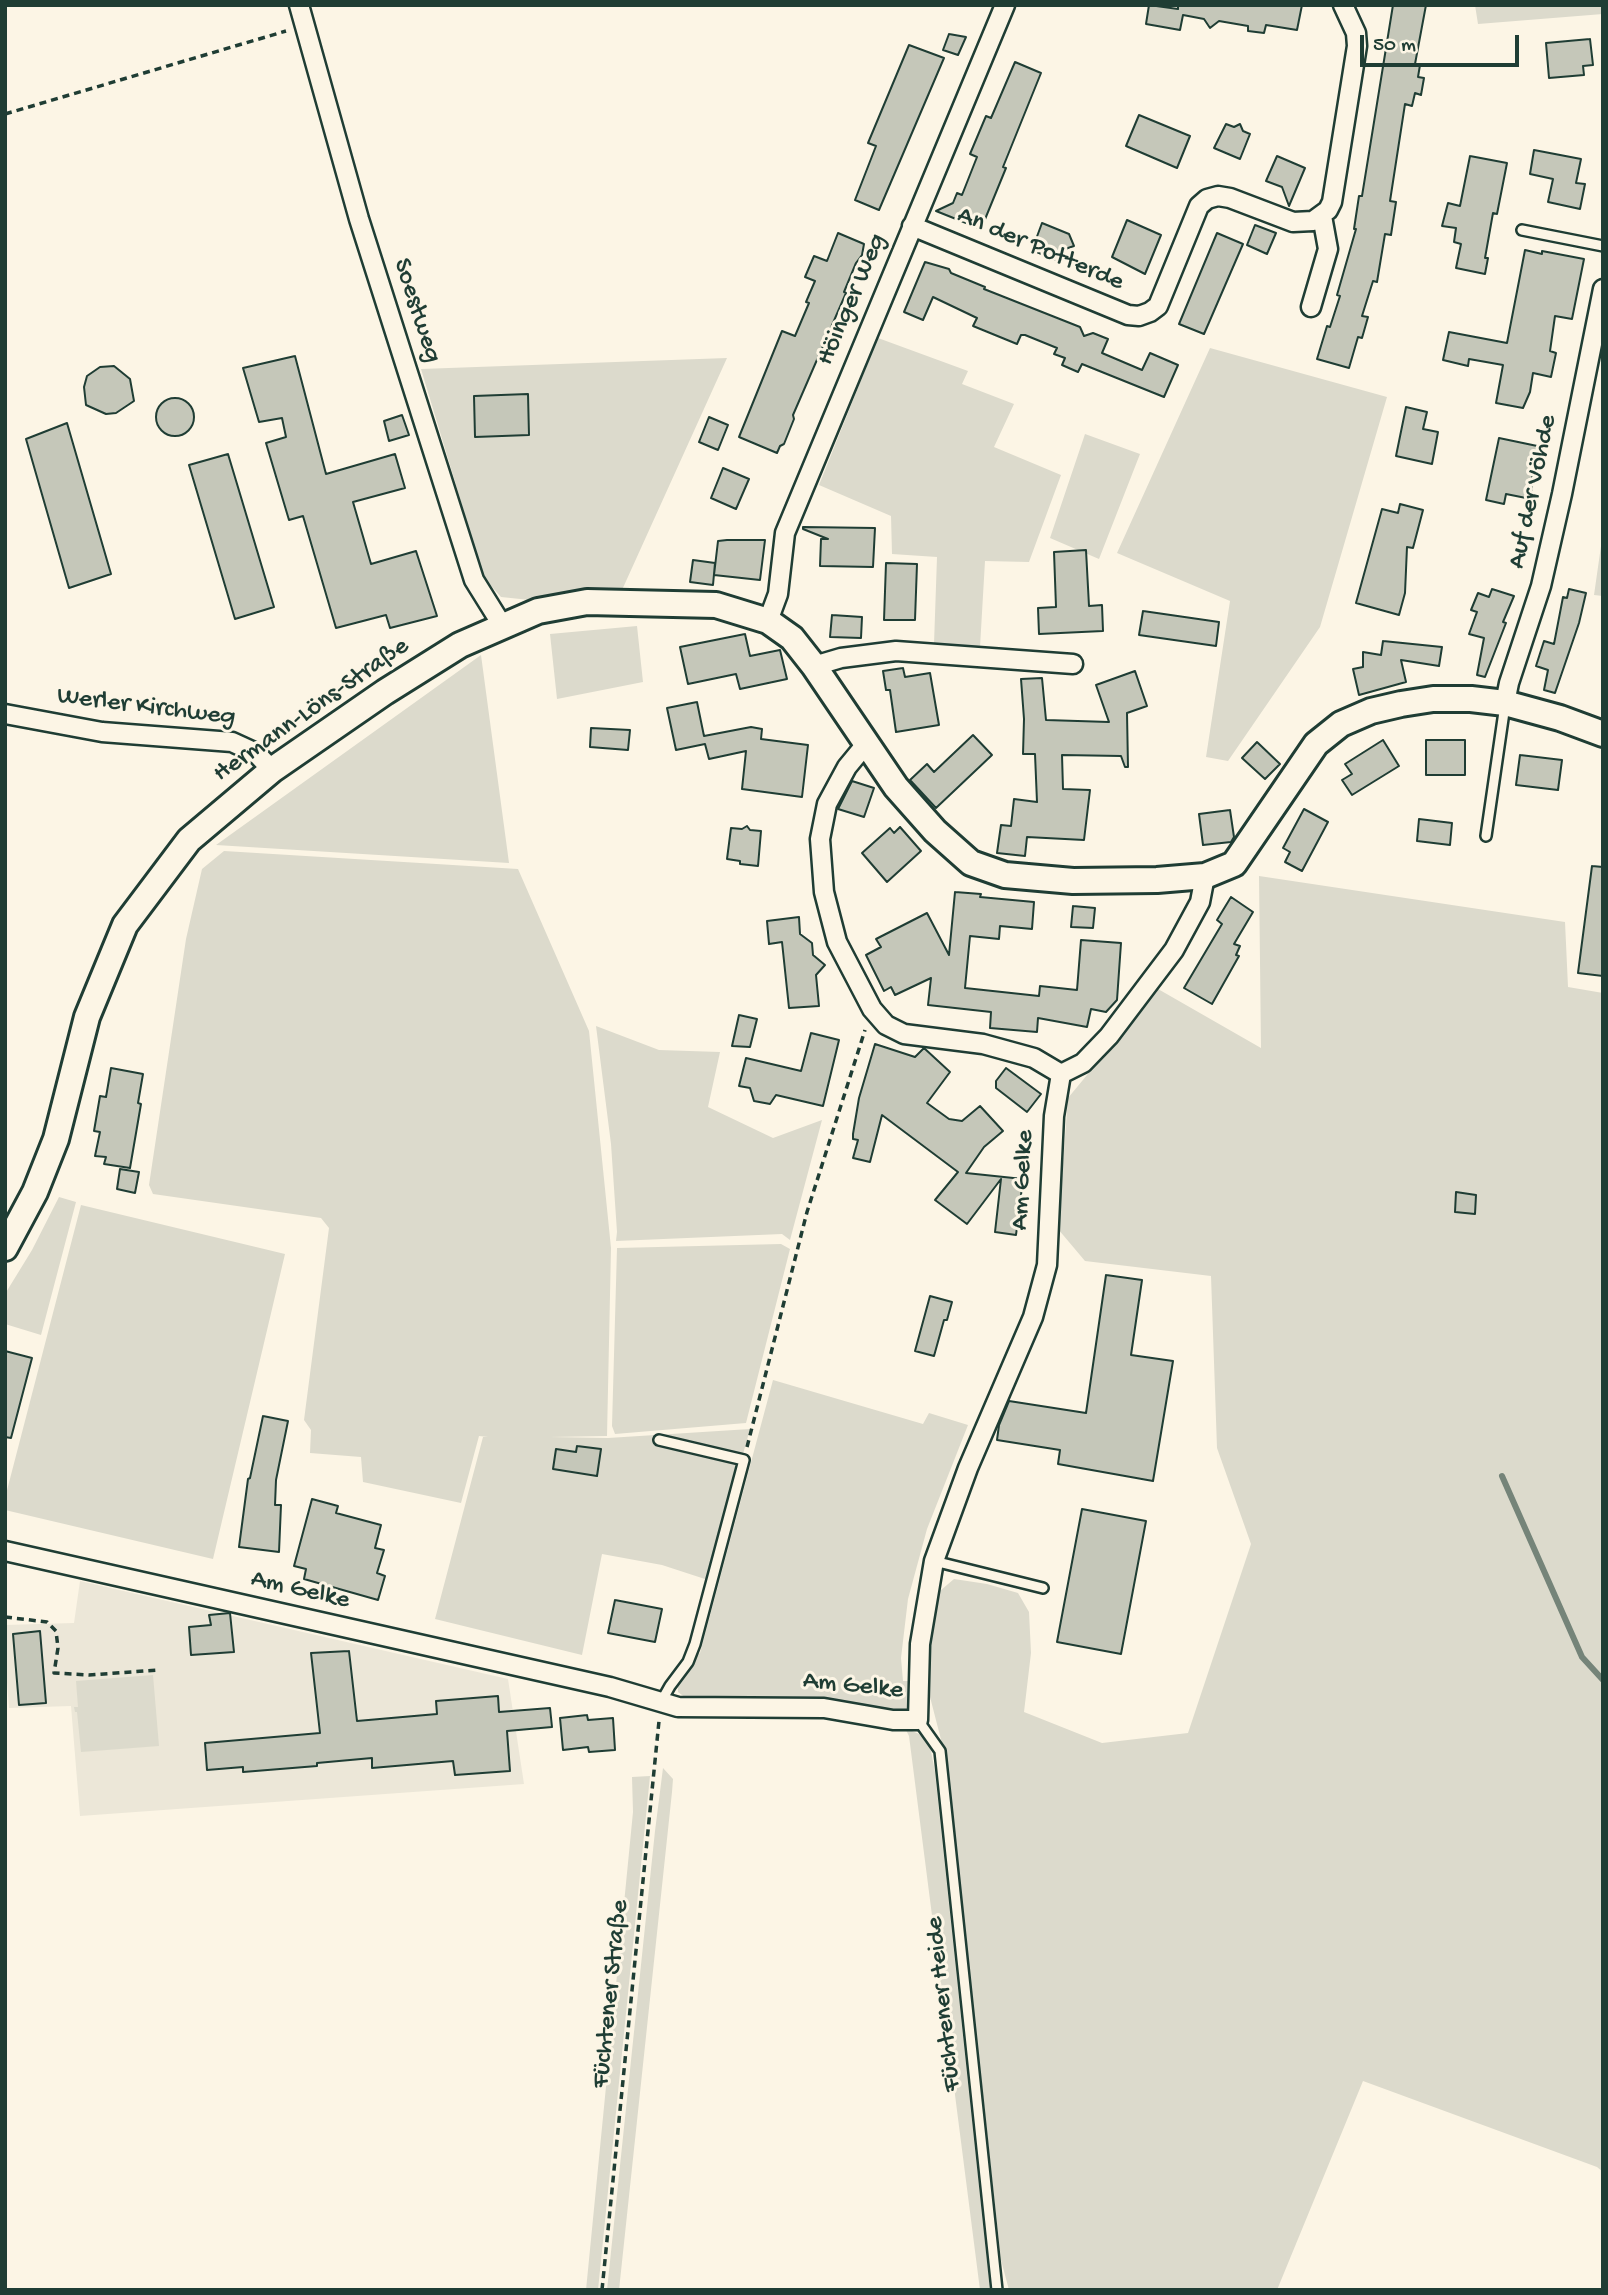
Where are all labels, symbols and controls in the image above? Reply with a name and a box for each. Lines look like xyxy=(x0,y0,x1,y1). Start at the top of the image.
scale bar xyxy=(1363,21,1522,65)
text: 50 m xyxy=(1373,34,1416,59)
street label: An der Potterde xyxy=(952,201,1128,299)
street label: Höinger Weg xyxy=(811,229,895,371)
street label: Soestweg xyxy=(385,255,447,367)
street label: Auf der Vöhde xyxy=(1502,412,1566,572)
street label: Hermann-Löns-Straße xyxy=(208,632,416,790)
street label: Werler Kirchweg xyxy=(55,682,237,734)
street label: Am Gelke xyxy=(1006,1129,1042,1231)
street label: Am Gelke xyxy=(248,1564,352,1618)
street label: Am Gelke xyxy=(801,1666,905,1708)
street label: Füchtener Straße xyxy=(587,1898,637,2090)
street label: Füchtener Heide xyxy=(920,1915,970,2093)

